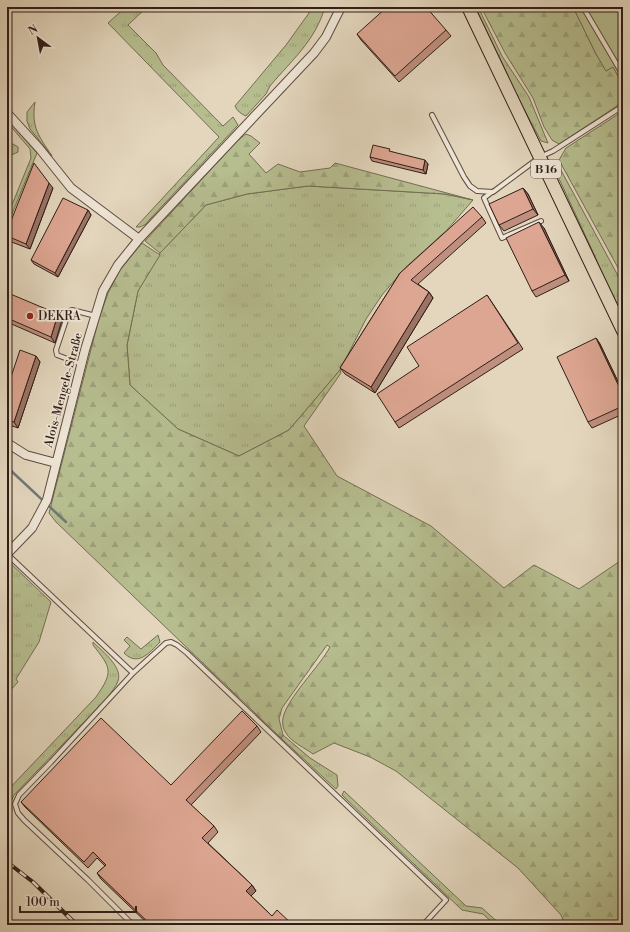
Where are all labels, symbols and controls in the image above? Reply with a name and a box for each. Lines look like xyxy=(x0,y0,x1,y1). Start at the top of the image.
north arrow xyxy=(18,18,58,58)
text: N xyxy=(26,22,41,39)
road number: B 16 xyxy=(531,160,561,178)
place label: DEKRA xyxy=(38,309,81,324)
marker: DEKRA xyxy=(25,311,35,321)
street label: Alois-Mengele-Straße xyxy=(41,331,86,450)
scale bar xyxy=(20,888,136,914)
text: 100 m xyxy=(26,895,60,910)

